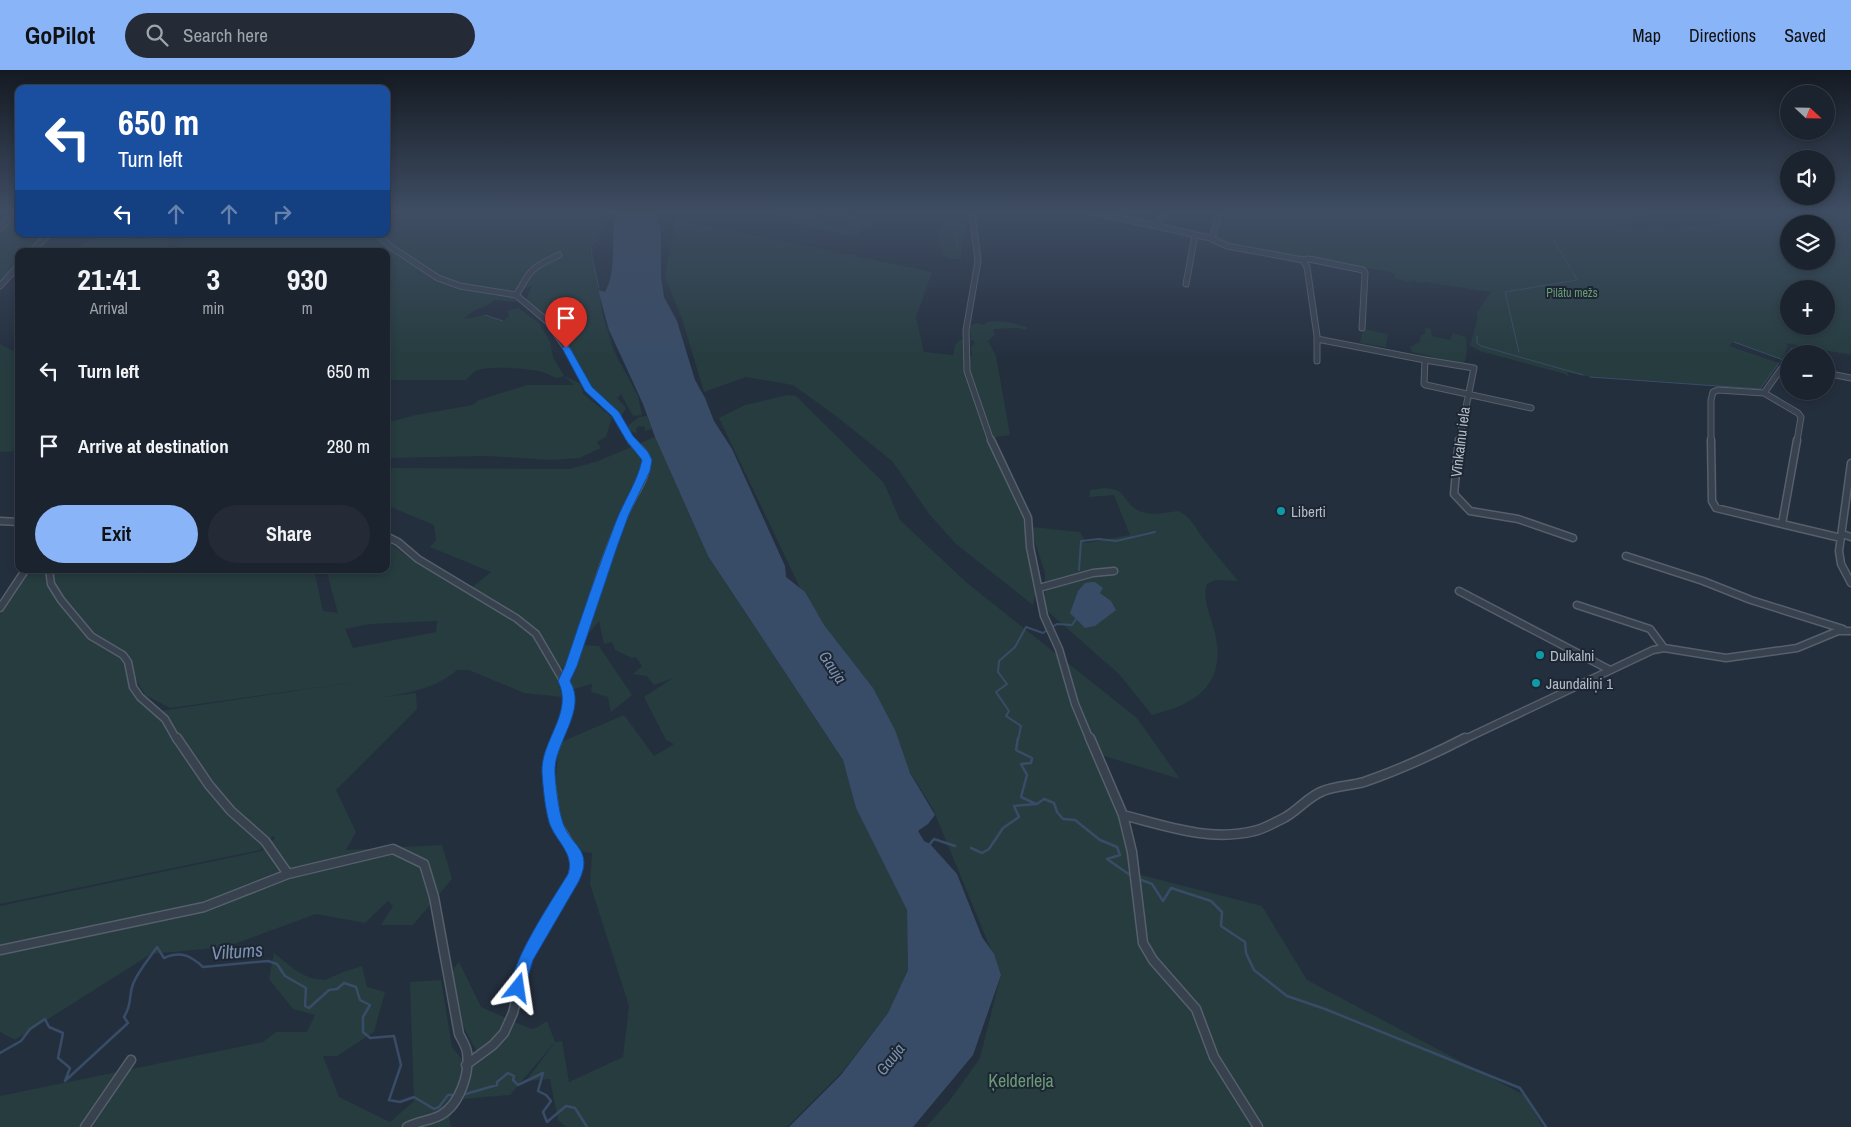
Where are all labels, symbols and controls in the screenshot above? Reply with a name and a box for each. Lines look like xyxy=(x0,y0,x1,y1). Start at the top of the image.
search box xyxy=(125,13,475,58)
text: GoPilot xyxy=(25,19,95,51)
icon: search xyxy=(143,21,171,49)
text: Search here xyxy=(183,22,268,48)
text: Map xyxy=(1632,23,1661,48)
text: Directions xyxy=(1689,23,1756,48)
text: Saved xyxy=(1784,23,1826,48)
north arrow xyxy=(1780,85,1835,140)
map controls xyxy=(1780,85,1835,400)
text: 650 m xyxy=(118,99,199,146)
icon: left xyxy=(35,105,100,170)
text: Turn left xyxy=(118,144,183,174)
button: sound xyxy=(1780,150,1835,205)
icon: left xyxy=(109,200,137,228)
icon: ahead xyxy=(162,200,190,228)
icon: ahead xyxy=(215,200,243,228)
icon: right xyxy=(268,200,296,228)
button: layers xyxy=(1780,215,1835,270)
text: 21:41 xyxy=(77,259,140,299)
text: 3 xyxy=(207,259,220,299)
text: 930 xyxy=(287,259,328,299)
button: + xyxy=(1780,280,1835,335)
park label: Pilātu mežs xyxy=(1546,285,1598,301)
text: Arrival xyxy=(90,297,128,319)
text: min xyxy=(202,297,224,319)
text: m xyxy=(302,297,313,319)
pin xyxy=(545,297,587,348)
icon: arrive xyxy=(552,304,580,332)
button: − xyxy=(1780,345,1835,400)
icon: left xyxy=(35,357,63,385)
text: Turn left xyxy=(78,358,139,384)
text: 650 m xyxy=(327,358,370,384)
street label: Vīnkalnu iela xyxy=(1445,405,1475,478)
icon: arrive xyxy=(35,432,63,460)
text: Arrive at destination xyxy=(78,433,229,459)
text: 280 m xyxy=(327,433,370,459)
place label: Liberti xyxy=(1291,501,1326,522)
button: Exit xyxy=(35,505,198,563)
button: Share xyxy=(208,505,370,563)
marker: Liberti xyxy=(1275,505,1287,517)
place label: Dulkalni xyxy=(1550,645,1594,666)
water label: Gauja xyxy=(814,646,852,688)
marker: Dulkalni xyxy=(1534,649,1546,661)
place label: Jaundaliņi 1 xyxy=(1546,673,1613,694)
marker: Jaundaliņi 1 xyxy=(1530,677,1542,689)
water label: Viltums xyxy=(210,936,264,966)
position arrow xyxy=(491,961,543,1013)
water label: Gauja xyxy=(871,1038,909,1080)
park label: Ķelderleja xyxy=(988,1068,1054,1093)

